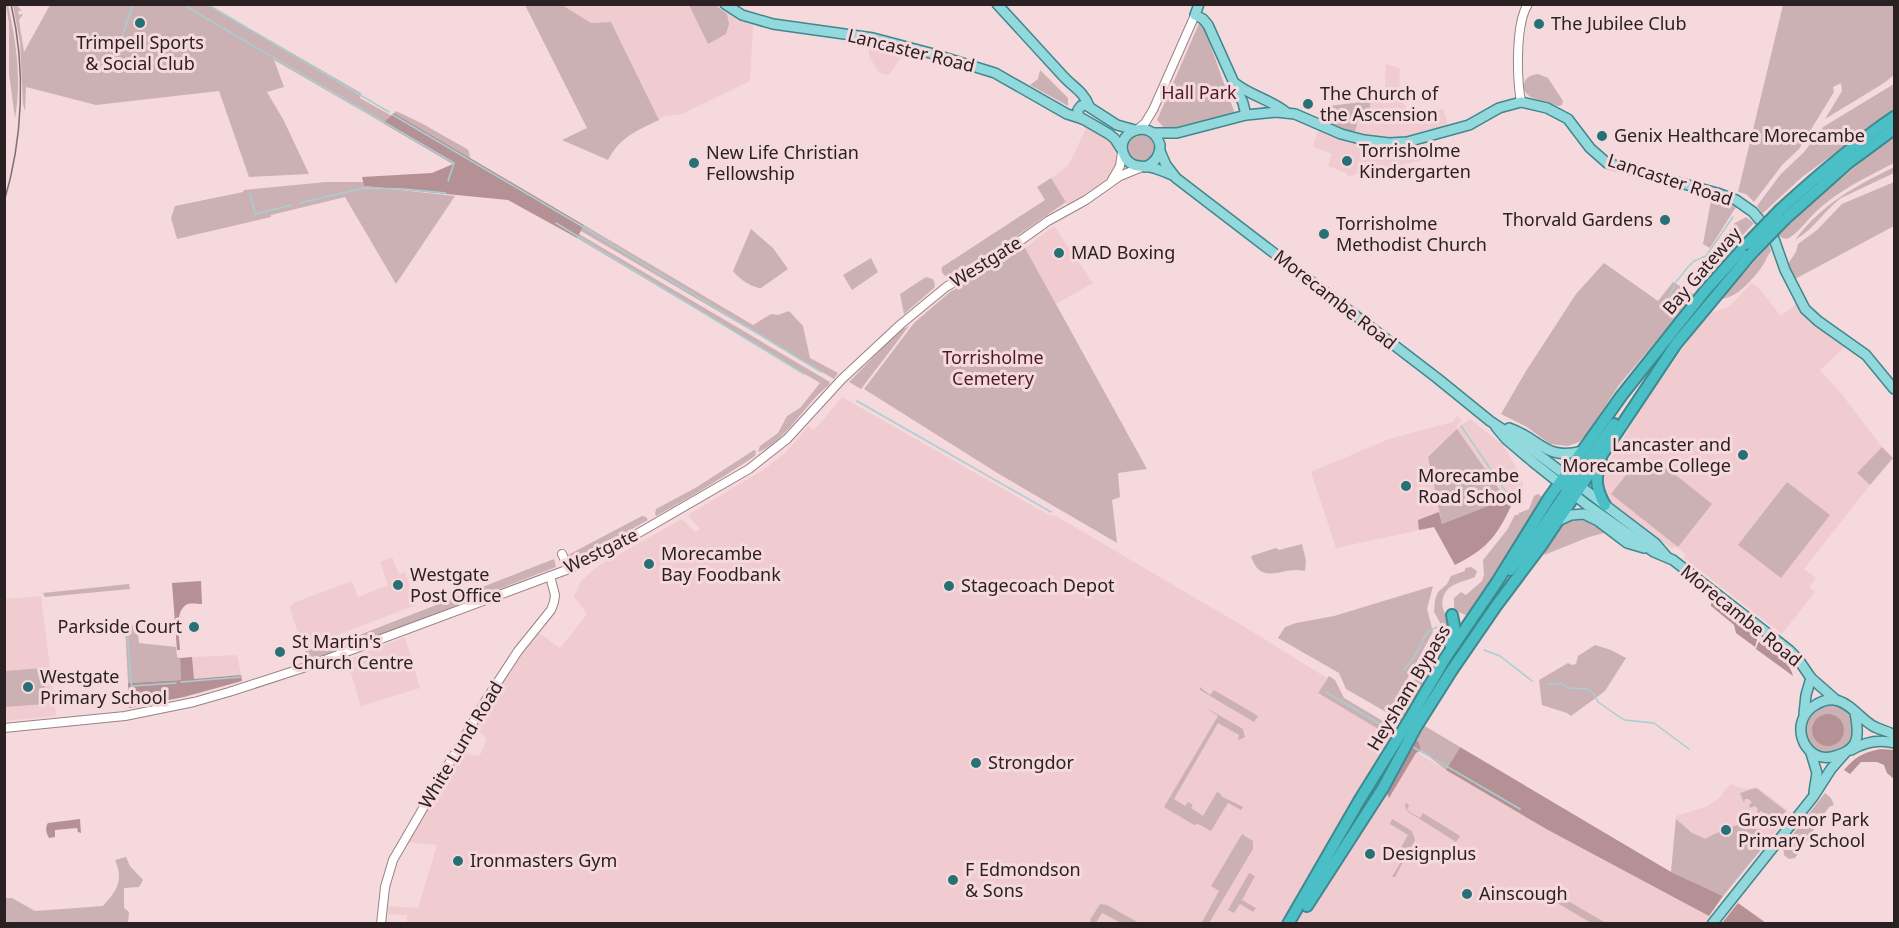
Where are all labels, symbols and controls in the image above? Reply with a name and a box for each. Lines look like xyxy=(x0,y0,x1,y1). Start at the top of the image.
place label: The Jubilee Club xyxy=(1551,11,1687,35)
marker: Trimpell Sports & Social Club xyxy=(133,16,147,30)
marker: The Jubilee Club xyxy=(1532,17,1546,31)
street label: Lancaster Road xyxy=(845,23,977,77)
place label: Trimpell Sports & Social Club xyxy=(76,30,204,75)
park label: Hall Park xyxy=(1161,80,1237,104)
place label: The Church of the Ascension xyxy=(1320,81,1439,126)
marker: The Church of the Ascension xyxy=(1301,97,1315,111)
place label: Genix Healthcare Morecambe xyxy=(1614,123,1865,147)
marker: Genix Healthcare Morecambe xyxy=(1595,129,1609,143)
place label: Torrisholme Kindergarten xyxy=(1359,138,1471,183)
place label: New Life Christian Fellowship xyxy=(706,140,859,185)
street label: Lancaster Road xyxy=(1605,148,1736,211)
marker: Torrisholme Kindergarten xyxy=(1340,154,1354,168)
marker: New Life Christian Fellowship xyxy=(687,156,701,170)
place label: Thorvald Gardens xyxy=(1503,207,1653,231)
place label: Torrisholme Methodist Church xyxy=(1336,211,1487,256)
marker: Thorvald Gardens xyxy=(1658,213,1672,227)
street label: Bay Gateway xyxy=(1657,221,1746,319)
marker: Torrisholme Methodist Church xyxy=(1317,227,1331,241)
street label: Westgate xyxy=(945,230,1026,292)
place label: MAD Boxing xyxy=(1071,240,1175,264)
street label: Morecambe Road xyxy=(1269,244,1402,355)
marker: MAD Boxing xyxy=(1052,246,1066,260)
park label: Torrisholme Cemetery xyxy=(942,345,1044,390)
place label: Lancaster and Morecambe College xyxy=(1562,432,1731,477)
marker: Lancaster and Morecambe College xyxy=(1736,448,1750,462)
place label: Morecambe Road School xyxy=(1418,463,1522,508)
marker: Morecambe Road School xyxy=(1399,479,1413,493)
street label: Westgate xyxy=(560,522,642,578)
place label: Morecambe Bay Foodbank xyxy=(661,541,781,586)
marker: Morecambe Bay Foodbank xyxy=(642,557,656,571)
street label: Morecambe Road xyxy=(1676,559,1807,671)
place label: Westgate Post Office xyxy=(410,562,501,607)
place label: Stagecoach Depot xyxy=(961,573,1115,597)
marker: Westgate Post Office xyxy=(391,578,405,592)
marker: Stagecoach Depot xyxy=(942,579,956,593)
place label: Parkside Court xyxy=(57,614,182,638)
marker: Parkside Court xyxy=(187,620,201,634)
street label: Heysham Bypass xyxy=(1361,620,1455,755)
place label: St Martin's Church Centre xyxy=(292,629,414,674)
marker: St Martin's Church Centre xyxy=(273,645,287,659)
place label: Westgate Primary School xyxy=(40,664,167,709)
street label: White Lund Road xyxy=(413,676,508,813)
marker: Westgate Primary School xyxy=(21,680,35,694)
place label: Strongdor xyxy=(988,750,1074,774)
marker: Strongdor xyxy=(969,756,983,770)
place label: Grosvenor Park Primary School xyxy=(1738,807,1870,852)
marker: Grosvenor Park Primary School xyxy=(1719,823,1733,837)
place label: Designplus xyxy=(1382,841,1476,865)
marker: Designplus xyxy=(1363,847,1377,861)
place label: Ironmasters Gym xyxy=(470,848,617,872)
marker: Ironmasters Gym xyxy=(451,854,465,868)
place label: F Edmondson & Sons xyxy=(965,857,1081,902)
marker: F Edmondson & Sons xyxy=(946,873,960,887)
place label: Ainscough xyxy=(1479,881,1568,905)
marker: Ainscough xyxy=(1460,887,1474,901)

